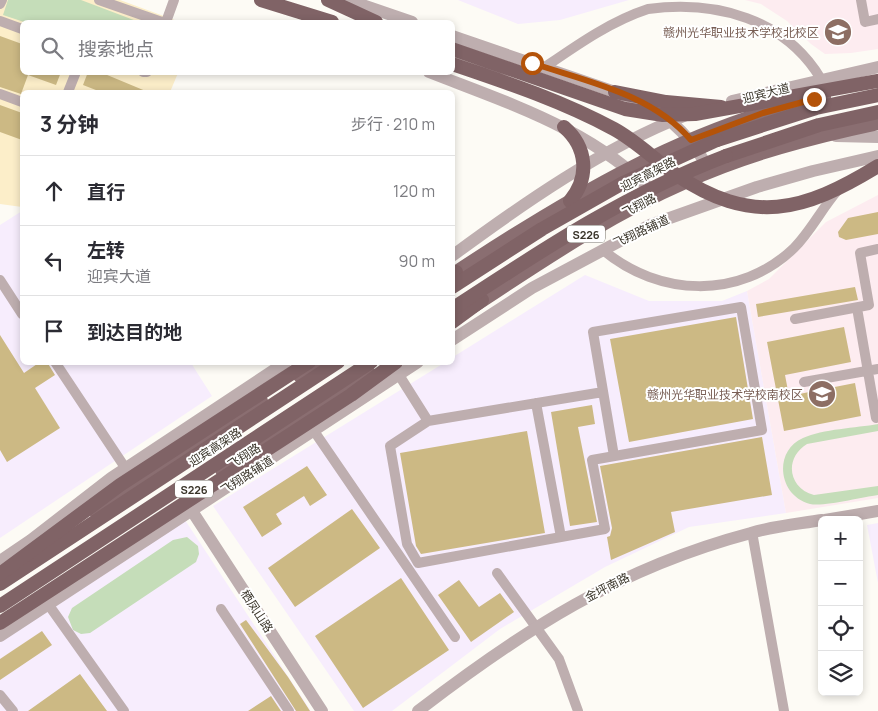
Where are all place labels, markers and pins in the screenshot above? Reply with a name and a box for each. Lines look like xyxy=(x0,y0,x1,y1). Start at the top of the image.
school or university icon: 赣州光华职业技术学校北校区 xyxy=(823,17,853,47)
place label: 赣州光华职业技术学校北校区 xyxy=(663,24,819,41)
school or university icon: 赣州光华职业技术学校南校区 xyxy=(807,379,837,409)
place label: 赣州光华职业技术学校南校区 xyxy=(647,386,803,403)

